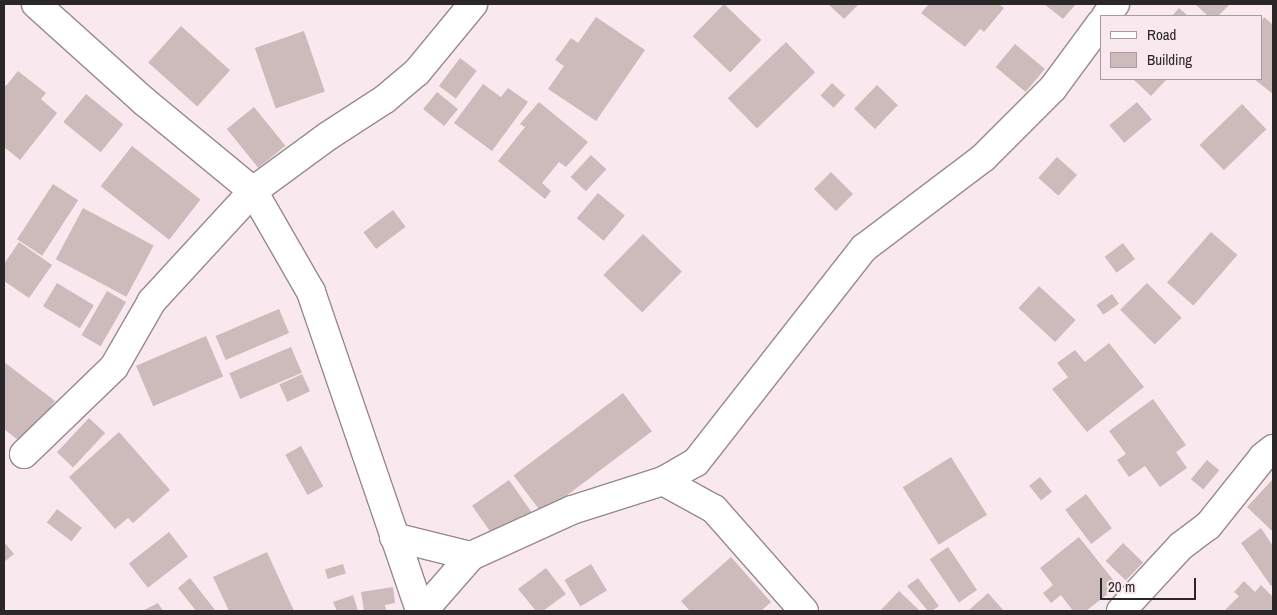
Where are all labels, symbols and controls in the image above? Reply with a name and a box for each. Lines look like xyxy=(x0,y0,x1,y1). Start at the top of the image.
legend xyxy=(1100,15,1262,80)
text: Road xyxy=(1147,24,1176,45)
text: Building xyxy=(1147,49,1192,70)
scale bar xyxy=(1102,568,1198,600)
text: 20 m xyxy=(1108,576,1135,597)

